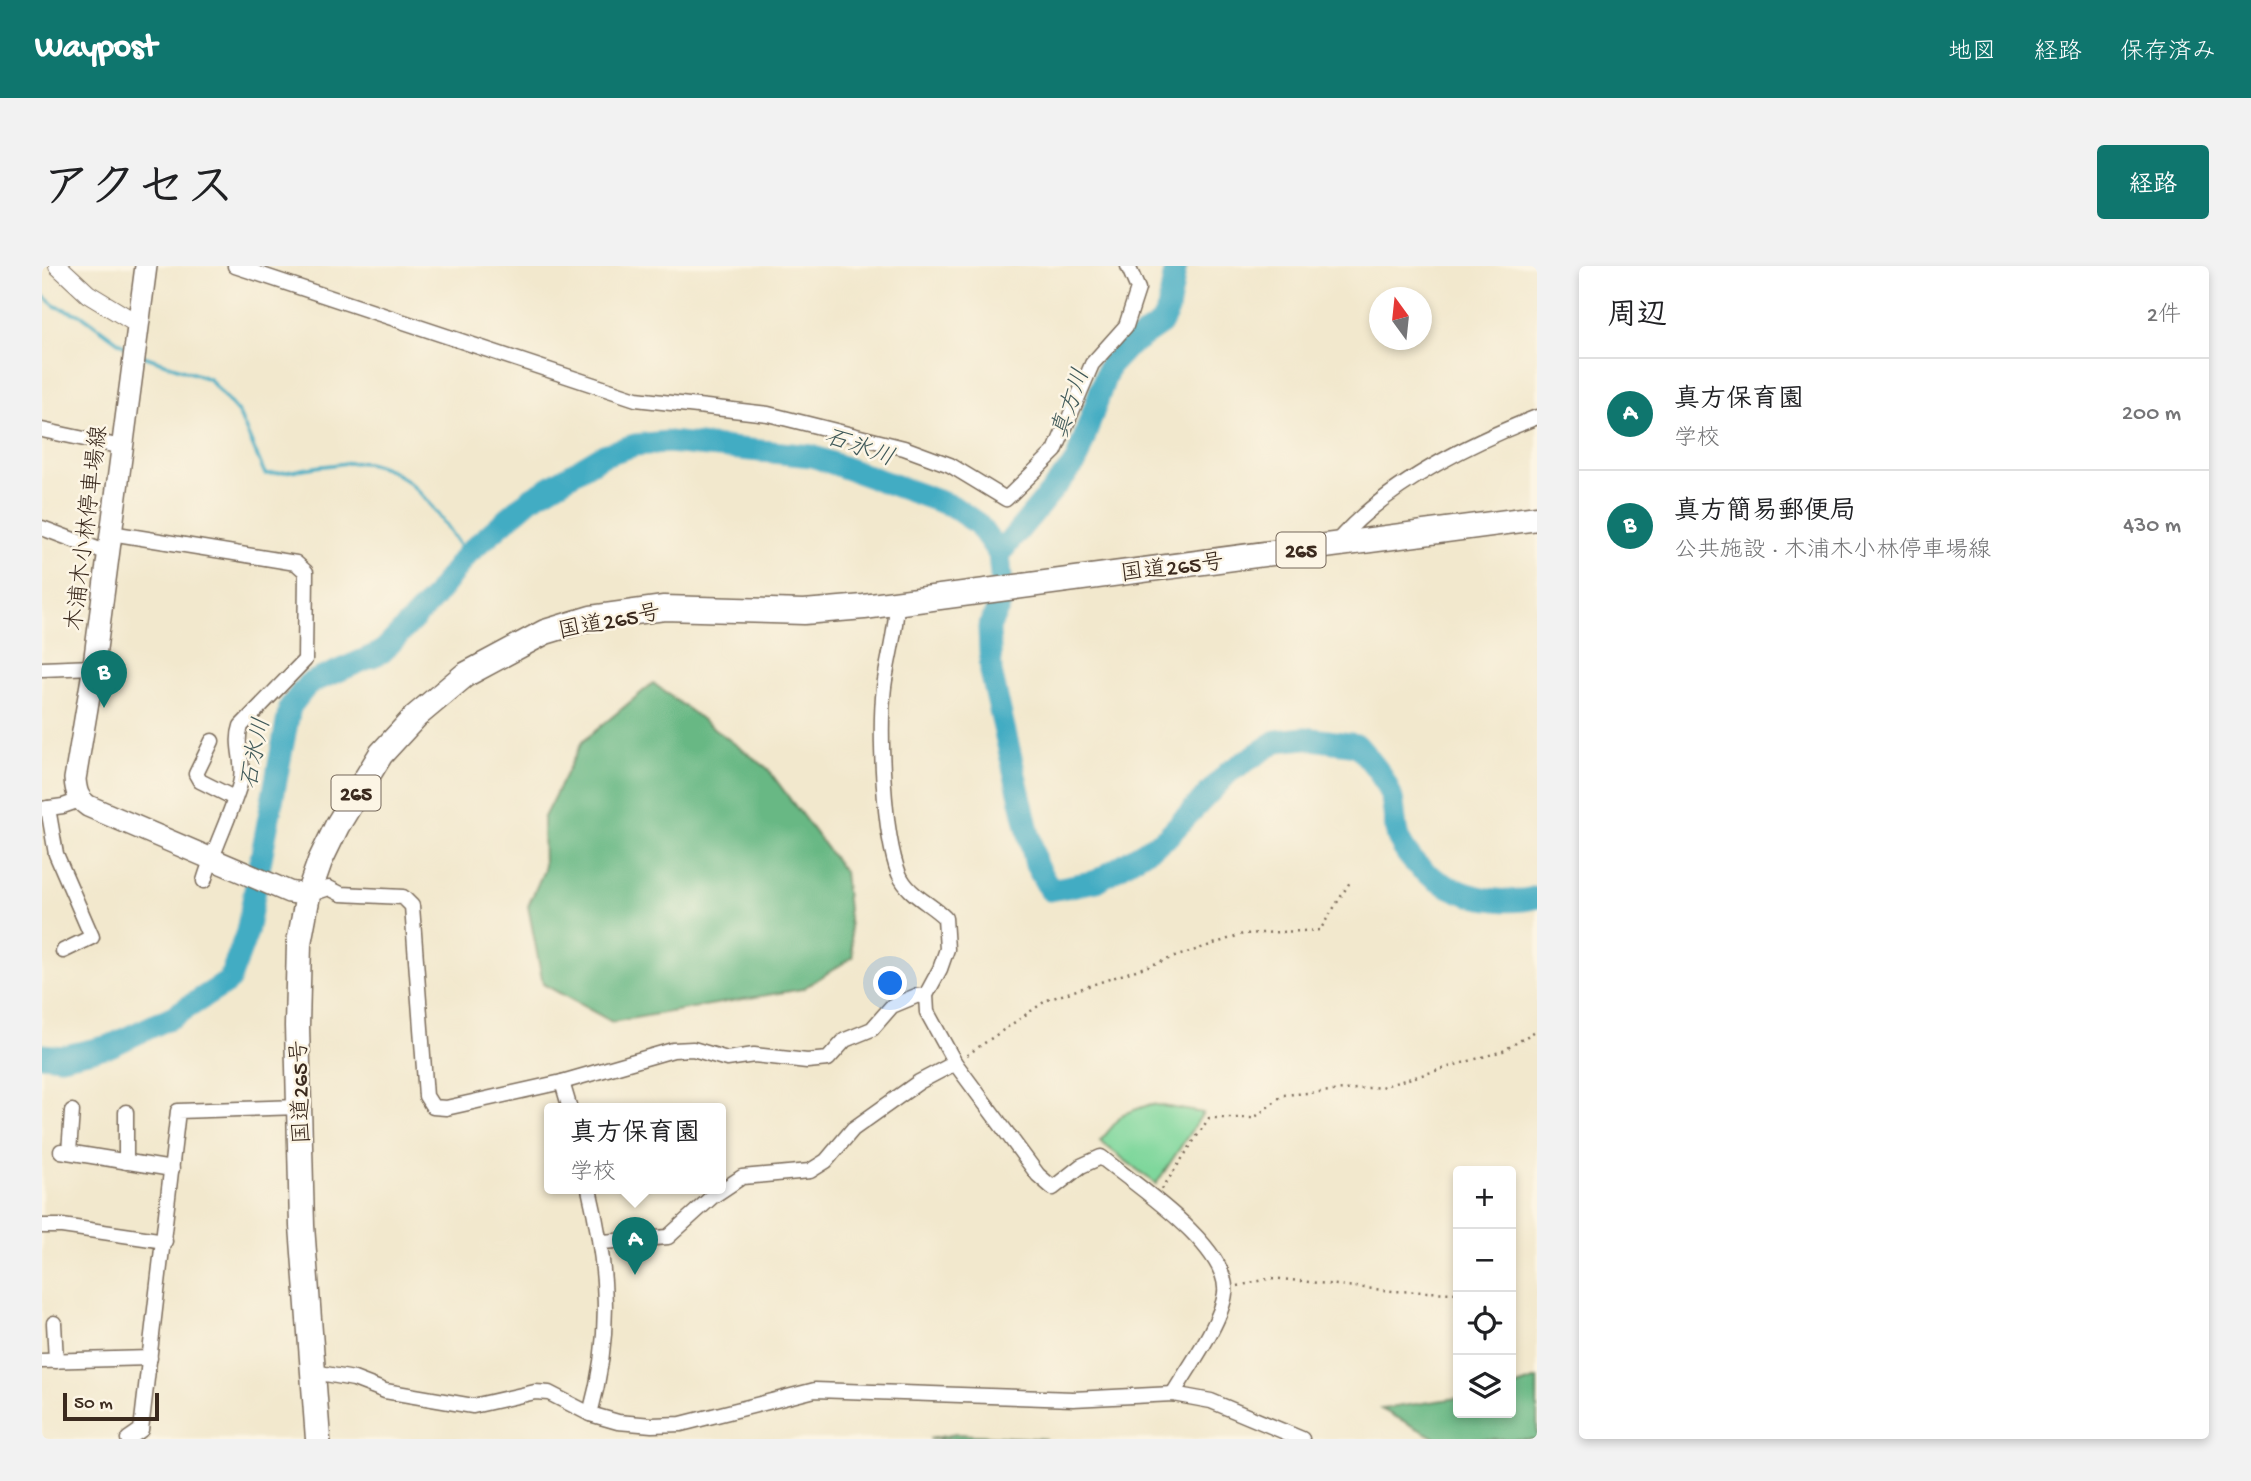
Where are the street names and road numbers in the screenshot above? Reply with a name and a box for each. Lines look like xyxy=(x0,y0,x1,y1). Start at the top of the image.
street label: 木浦木小林停車場線 xyxy=(61,424,114,633)
road number: 265 xyxy=(1276,532,1326,568)
street label: 国道265号 xyxy=(1119,549,1226,589)
street label: 国道265号 xyxy=(556,599,663,647)
road number: 265 xyxy=(332,776,380,810)
street label: 国道265号 xyxy=(286,1039,318,1144)

